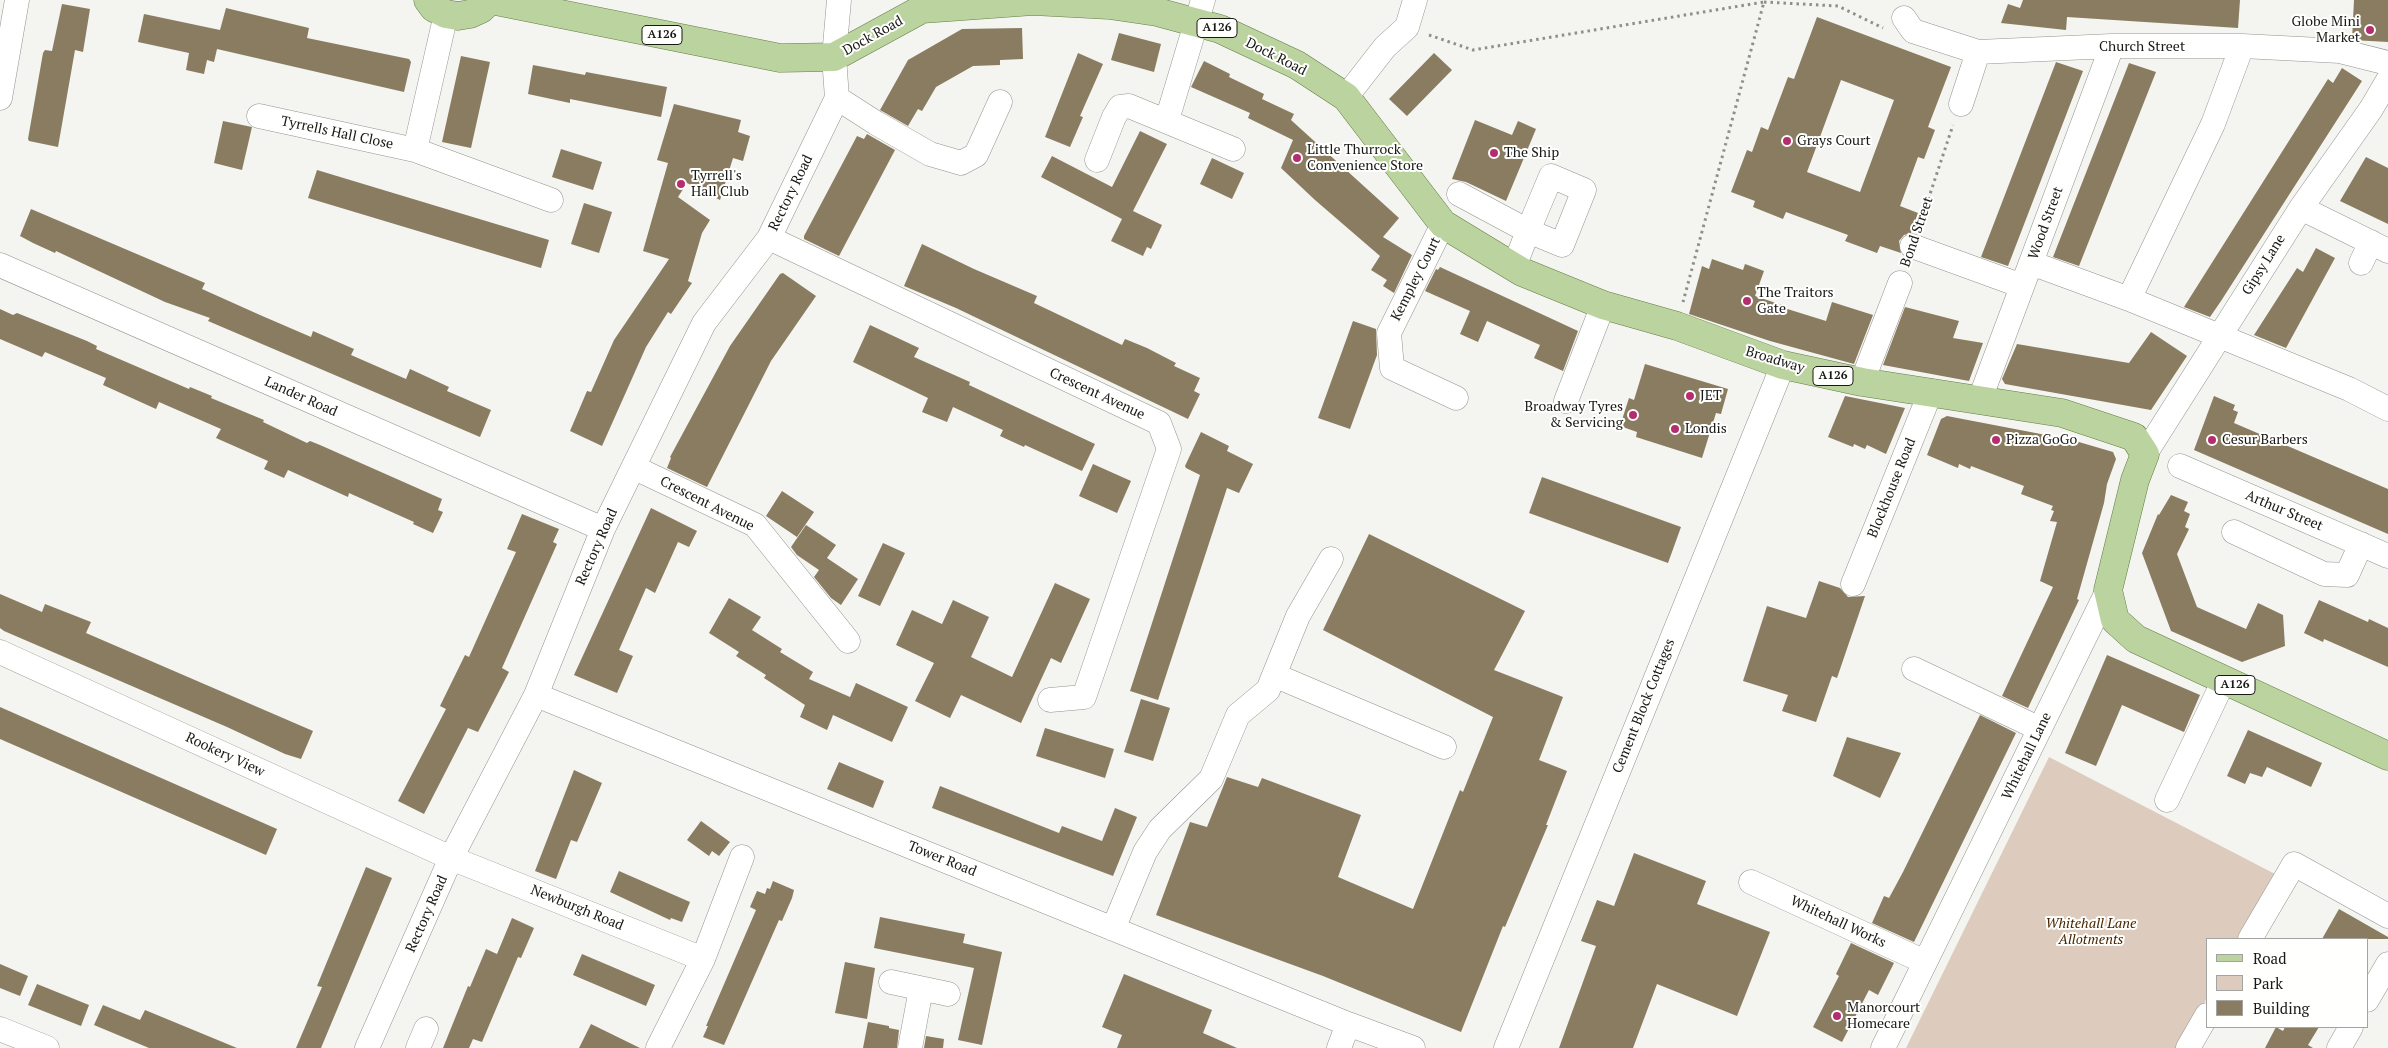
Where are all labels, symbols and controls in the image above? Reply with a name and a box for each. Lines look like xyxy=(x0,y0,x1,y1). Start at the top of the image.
street label: Dock Road xyxy=(840,13,906,59)
place label: Globe Mini Market xyxy=(2291,14,2360,46)
road number: A126 xyxy=(1197,18,1237,38)
marker: Globe Mini Market xyxy=(2364,24,2376,36)
road number: A126 xyxy=(642,26,682,44)
street label: Dock Road xyxy=(1243,35,1309,79)
street label: Church Street xyxy=(2099,39,2185,55)
street label: Tyrrells Hall Close xyxy=(279,113,395,153)
place label: Grays Court xyxy=(1797,133,1871,149)
marker: Grays Court xyxy=(1781,135,1793,147)
place label: Little Thurrock Convenience Store xyxy=(1307,142,1423,174)
place label: The Ship xyxy=(1504,145,1559,161)
marker: The Ship xyxy=(1488,147,1500,159)
street label: Rectory Road xyxy=(765,152,817,234)
marker: Little Thurrock Convenience Store xyxy=(1291,152,1303,164)
place label: Tyrrell's Hall Club xyxy=(691,168,749,200)
marker: Tyrrell's Hall Club xyxy=(675,178,687,190)
street label: Wood Street xyxy=(2025,184,2067,262)
street label: Bond Street xyxy=(1897,195,1937,269)
street label: Gipsy Lane xyxy=(2239,232,2289,298)
street label: Kempley Court xyxy=(1388,234,1444,324)
place label: The Traitors Gate xyxy=(1757,285,1834,318)
marker: The Traitors Gate xyxy=(1741,295,1753,307)
street label: Broadway xyxy=(1743,343,1807,377)
street label: Crescent Avenue xyxy=(1047,365,1147,423)
road number: A126 xyxy=(1813,366,1853,386)
street label: Lander Road xyxy=(262,373,340,421)
place label: JET xyxy=(1700,388,1722,404)
marker: JET xyxy=(1684,390,1696,402)
place label: Broadway Tyres & Servicing xyxy=(1524,399,1623,432)
marker: Broadway Tyres & Servicing xyxy=(1627,409,1639,421)
place label: Londis xyxy=(1685,421,1727,437)
marker: Londis xyxy=(1669,423,1681,435)
place label: Pizza GoGo xyxy=(2006,432,2077,448)
place label: Cesur Barbers xyxy=(2222,432,2308,448)
marker: Pizza GoGo xyxy=(1990,434,2002,446)
marker: Cesur Barbers xyxy=(2206,434,2218,446)
street label: Blockhouse Road xyxy=(1864,436,1920,540)
street label: Crescent Avenue xyxy=(657,473,757,535)
street label: Arthur Street xyxy=(2243,487,2325,535)
street label: Rectory Road xyxy=(573,506,621,588)
street label: Cement Block Cottages xyxy=(1609,636,1679,776)
road number: A126 xyxy=(2215,676,2255,694)
street label: Whitehall Lane xyxy=(1999,710,2055,802)
street label: Rookery View xyxy=(183,729,267,781)
street label: Tower Road xyxy=(905,838,979,880)
street label: Rectory Road xyxy=(403,873,451,955)
street label: Newburgh Road xyxy=(528,882,626,934)
street label: Whitehall Works xyxy=(1788,893,1888,951)
park label: Whitehall Lane Allotments xyxy=(2046,916,2136,949)
legend xyxy=(2206,938,2368,1028)
text: Road xyxy=(2253,948,2286,968)
text: Park xyxy=(2253,973,2283,993)
text: Building xyxy=(2253,998,2310,1018)
place label: Manorcourt Homecare xyxy=(1847,1000,1920,1032)
marker: Manorcourt Homecare xyxy=(1831,1010,1843,1022)

